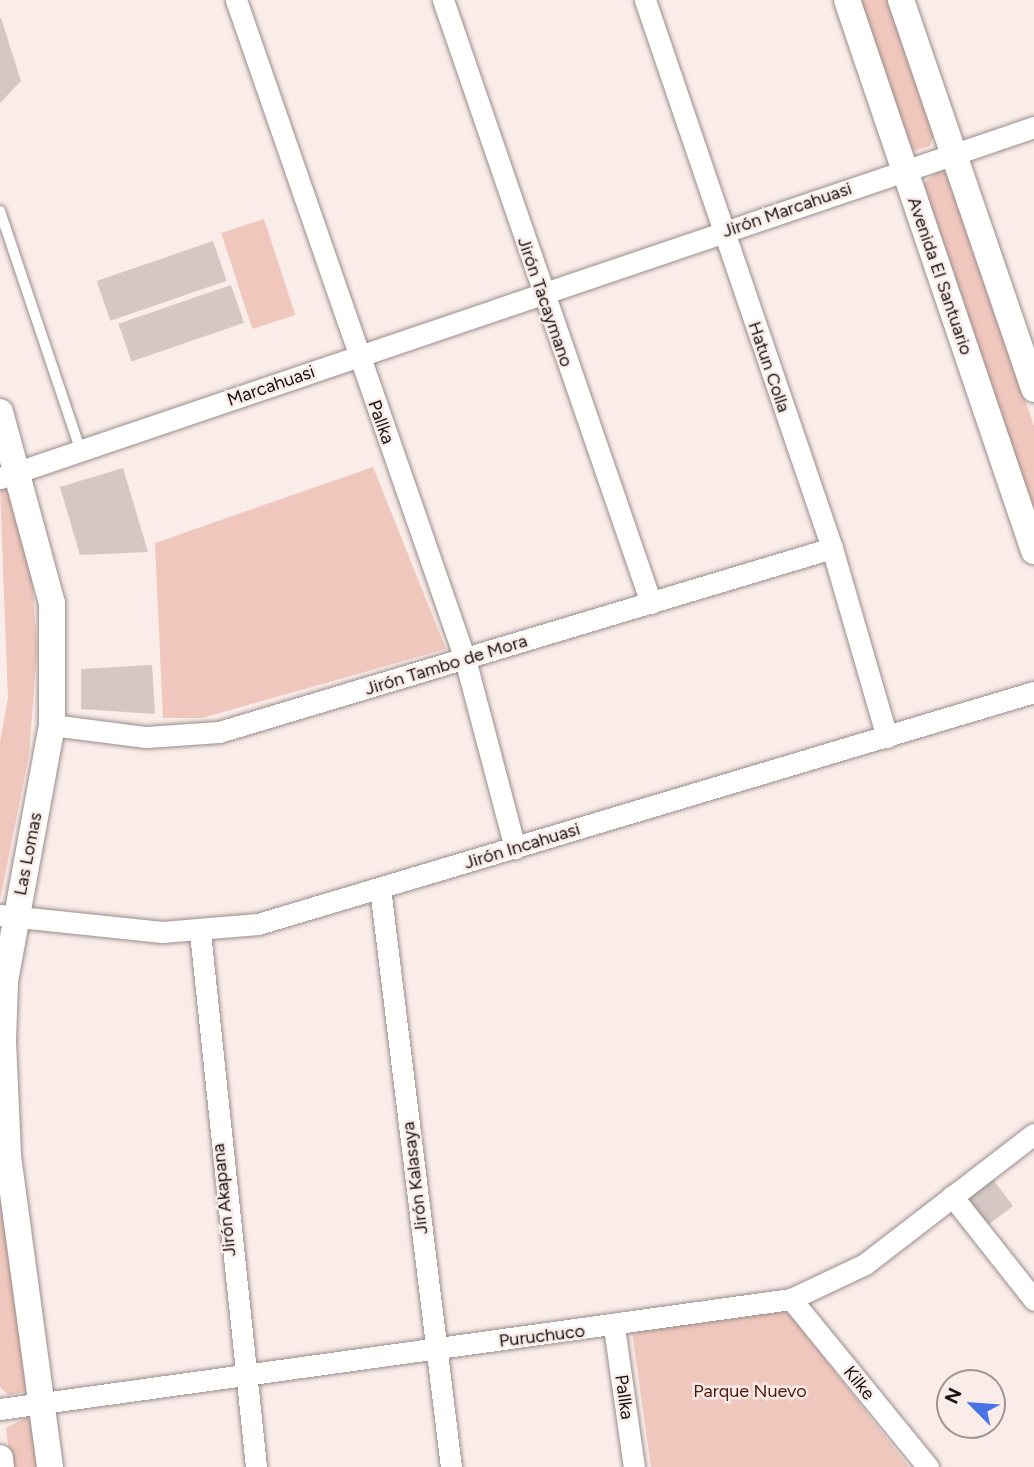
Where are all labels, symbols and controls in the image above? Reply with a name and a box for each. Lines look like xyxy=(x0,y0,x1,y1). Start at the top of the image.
street label: Jirón Marcahuasi xyxy=(719,178,855,242)
street label: Avenida El Santuario xyxy=(903,194,977,358)
street label: Jirón Tacaymano xyxy=(513,234,577,370)
street label: Hatun Colla xyxy=(743,319,795,415)
street label: Marcahuasi xyxy=(224,361,318,411)
street label: Pallka xyxy=(363,397,399,447)
street label: Jirón Tambo de Mora xyxy=(362,630,530,700)
street label: Las Lomas xyxy=(9,811,47,897)
street label: Jirón Incahuasi xyxy=(461,818,583,874)
street label: Jirón Kalasaya xyxy=(397,1120,433,1236)
street label: Jirón Akapana xyxy=(207,1142,241,1258)
street label: Puruchuco xyxy=(498,1320,586,1352)
street label: Kilke xyxy=(839,1362,879,1404)
north arrow xyxy=(936,1369,1006,1439)
street label: Pallka xyxy=(610,1373,638,1421)
park label: Parque Nuevo xyxy=(693,1380,807,1402)
text: N xyxy=(940,1384,967,1407)

